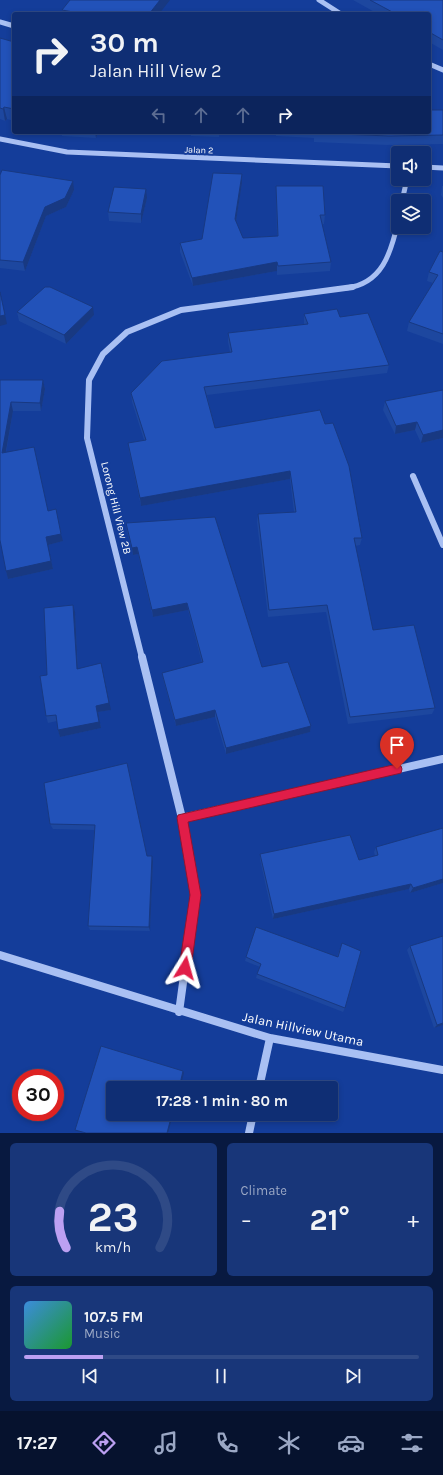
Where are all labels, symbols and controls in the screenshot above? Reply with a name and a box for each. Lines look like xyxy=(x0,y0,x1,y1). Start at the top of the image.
text: 30 m xyxy=(90,26,159,59)
icon: right xyxy=(24,28,76,80)
text: Jalan Hill View 2 xyxy=(90,60,222,82)
icon: left xyxy=(148,104,170,126)
icon: ahead xyxy=(190,104,212,126)
icon: ahead xyxy=(232,104,254,126)
icon: right xyxy=(274,104,296,126)
street label: Jalan 2 xyxy=(184,144,214,156)
map controls xyxy=(391,146,431,234)
button: sound xyxy=(391,146,431,186)
button: layers xyxy=(391,194,431,234)
street label: Lorong Hill View 2B xyxy=(98,460,134,556)
pin xyxy=(380,728,414,769)
icon: arrive xyxy=(386,734,408,756)
position arrow xyxy=(164,947,206,989)
street label: Jalan Hillview Utama xyxy=(241,1009,365,1049)
speed limit sign: 30 xyxy=(12,1069,64,1121)
text: 17:28 · 1 min · 80 m xyxy=(156,1092,288,1110)
text: Climate xyxy=(241,1183,287,1198)
text: 23 xyxy=(88,1192,139,1240)
text: 21° xyxy=(309,1202,350,1238)
text: − xyxy=(241,1207,252,1233)
text: + xyxy=(407,1207,419,1233)
text: km/h xyxy=(95,1238,131,1255)
text: 107.5 FM xyxy=(84,1308,143,1326)
text: Music xyxy=(84,1326,120,1341)
icon: previous xyxy=(79,1365,101,1387)
icon: pause xyxy=(210,1365,232,1387)
icon: next xyxy=(342,1365,364,1387)
icon: directions xyxy=(90,1429,118,1457)
icon: music xyxy=(152,1429,180,1457)
icon: phone xyxy=(213,1429,241,1457)
icon: climate xyxy=(275,1429,303,1457)
icon: car xyxy=(337,1429,365,1457)
icon: filters xyxy=(398,1429,426,1457)
text: 17:27 xyxy=(17,1432,57,1454)

